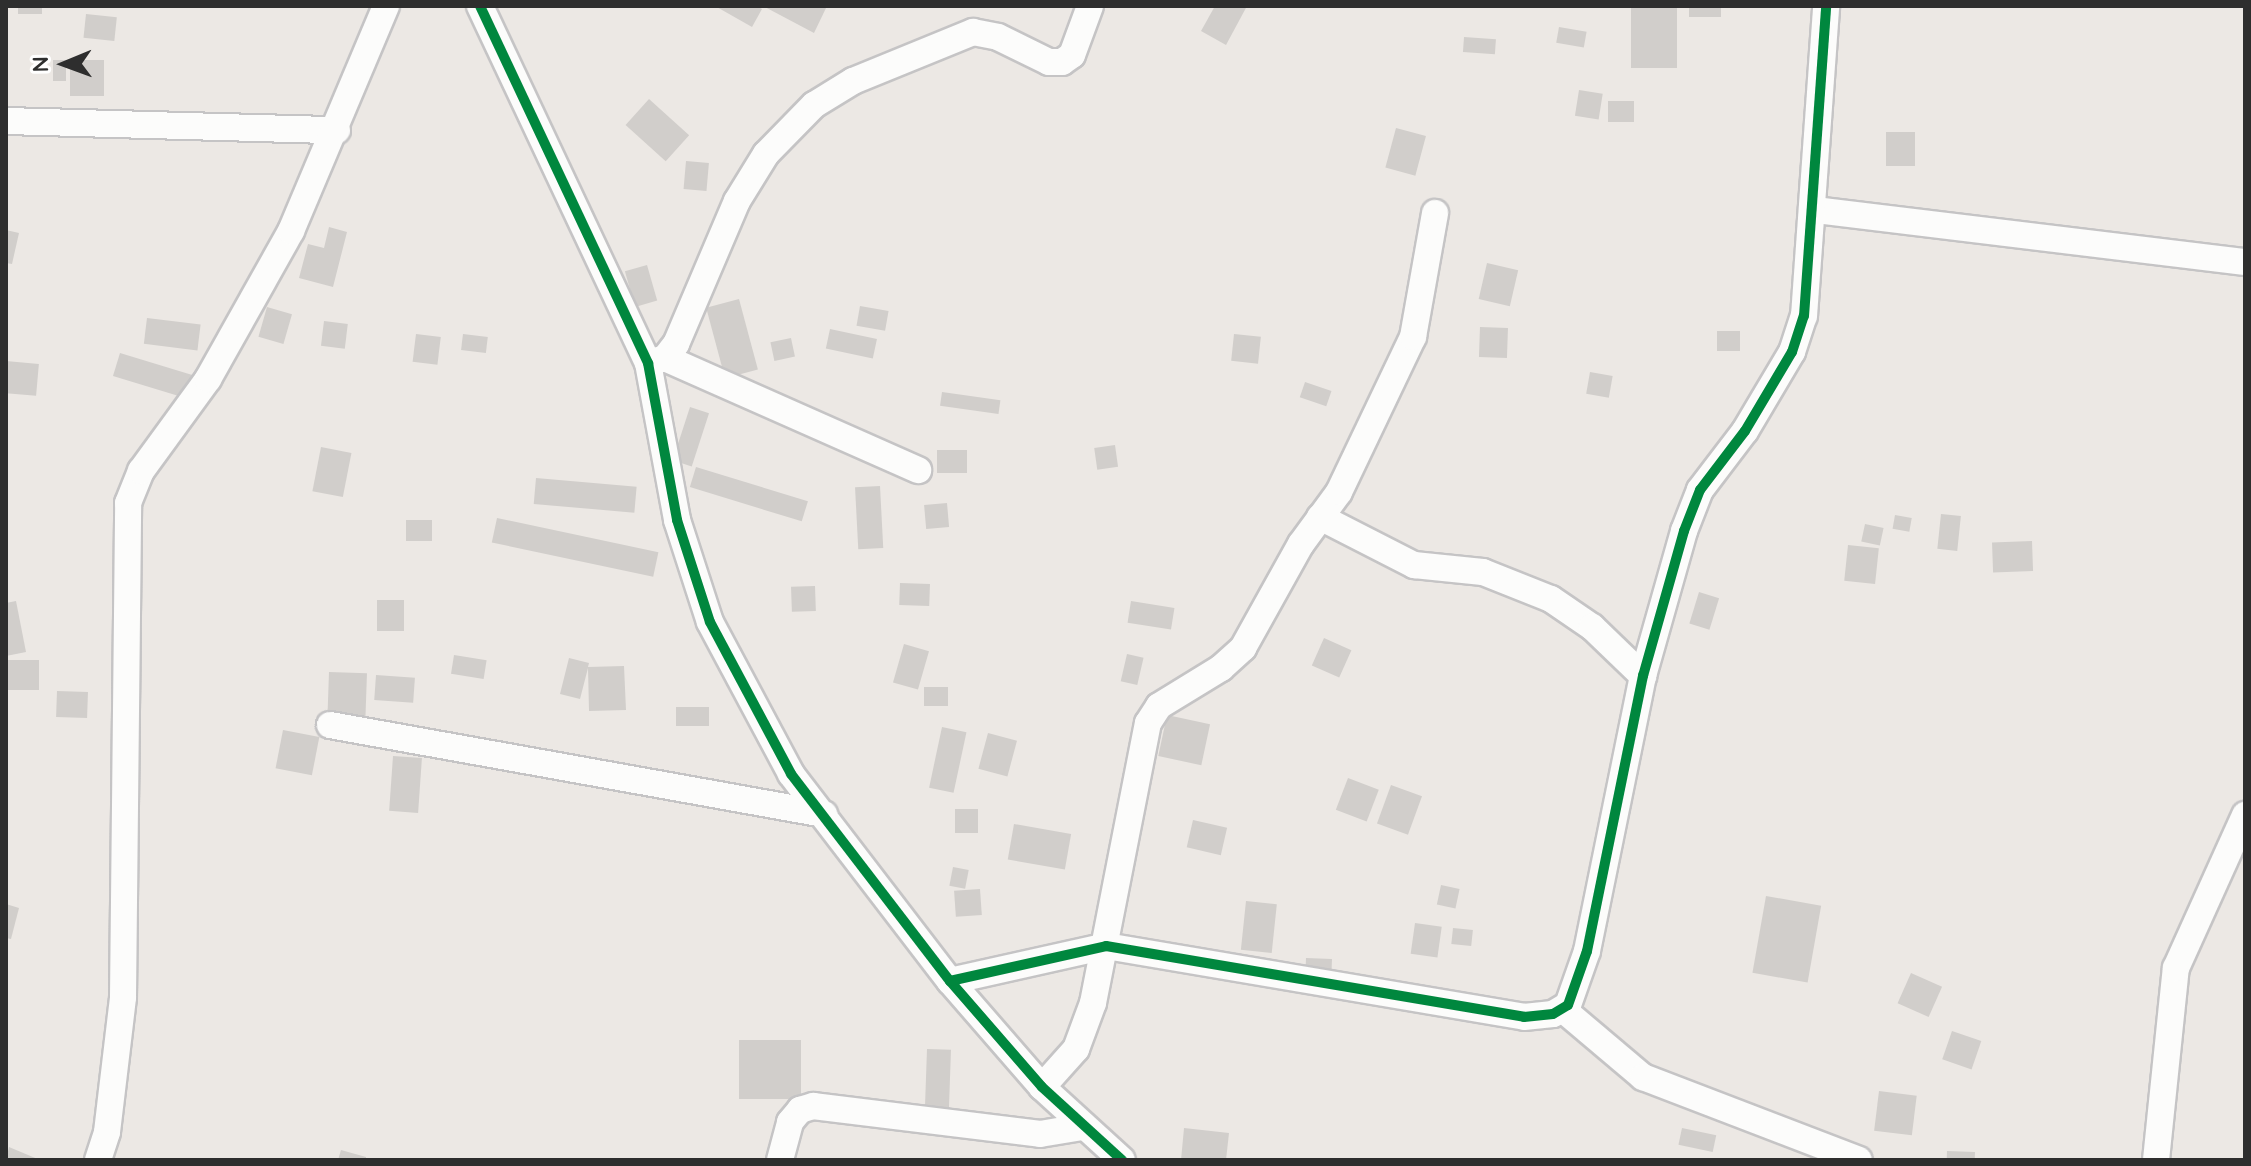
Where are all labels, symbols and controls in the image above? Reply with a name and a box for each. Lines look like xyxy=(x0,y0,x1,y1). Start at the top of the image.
north arrow xyxy=(24,24,104,104)
text: N xyxy=(26,56,54,73)

